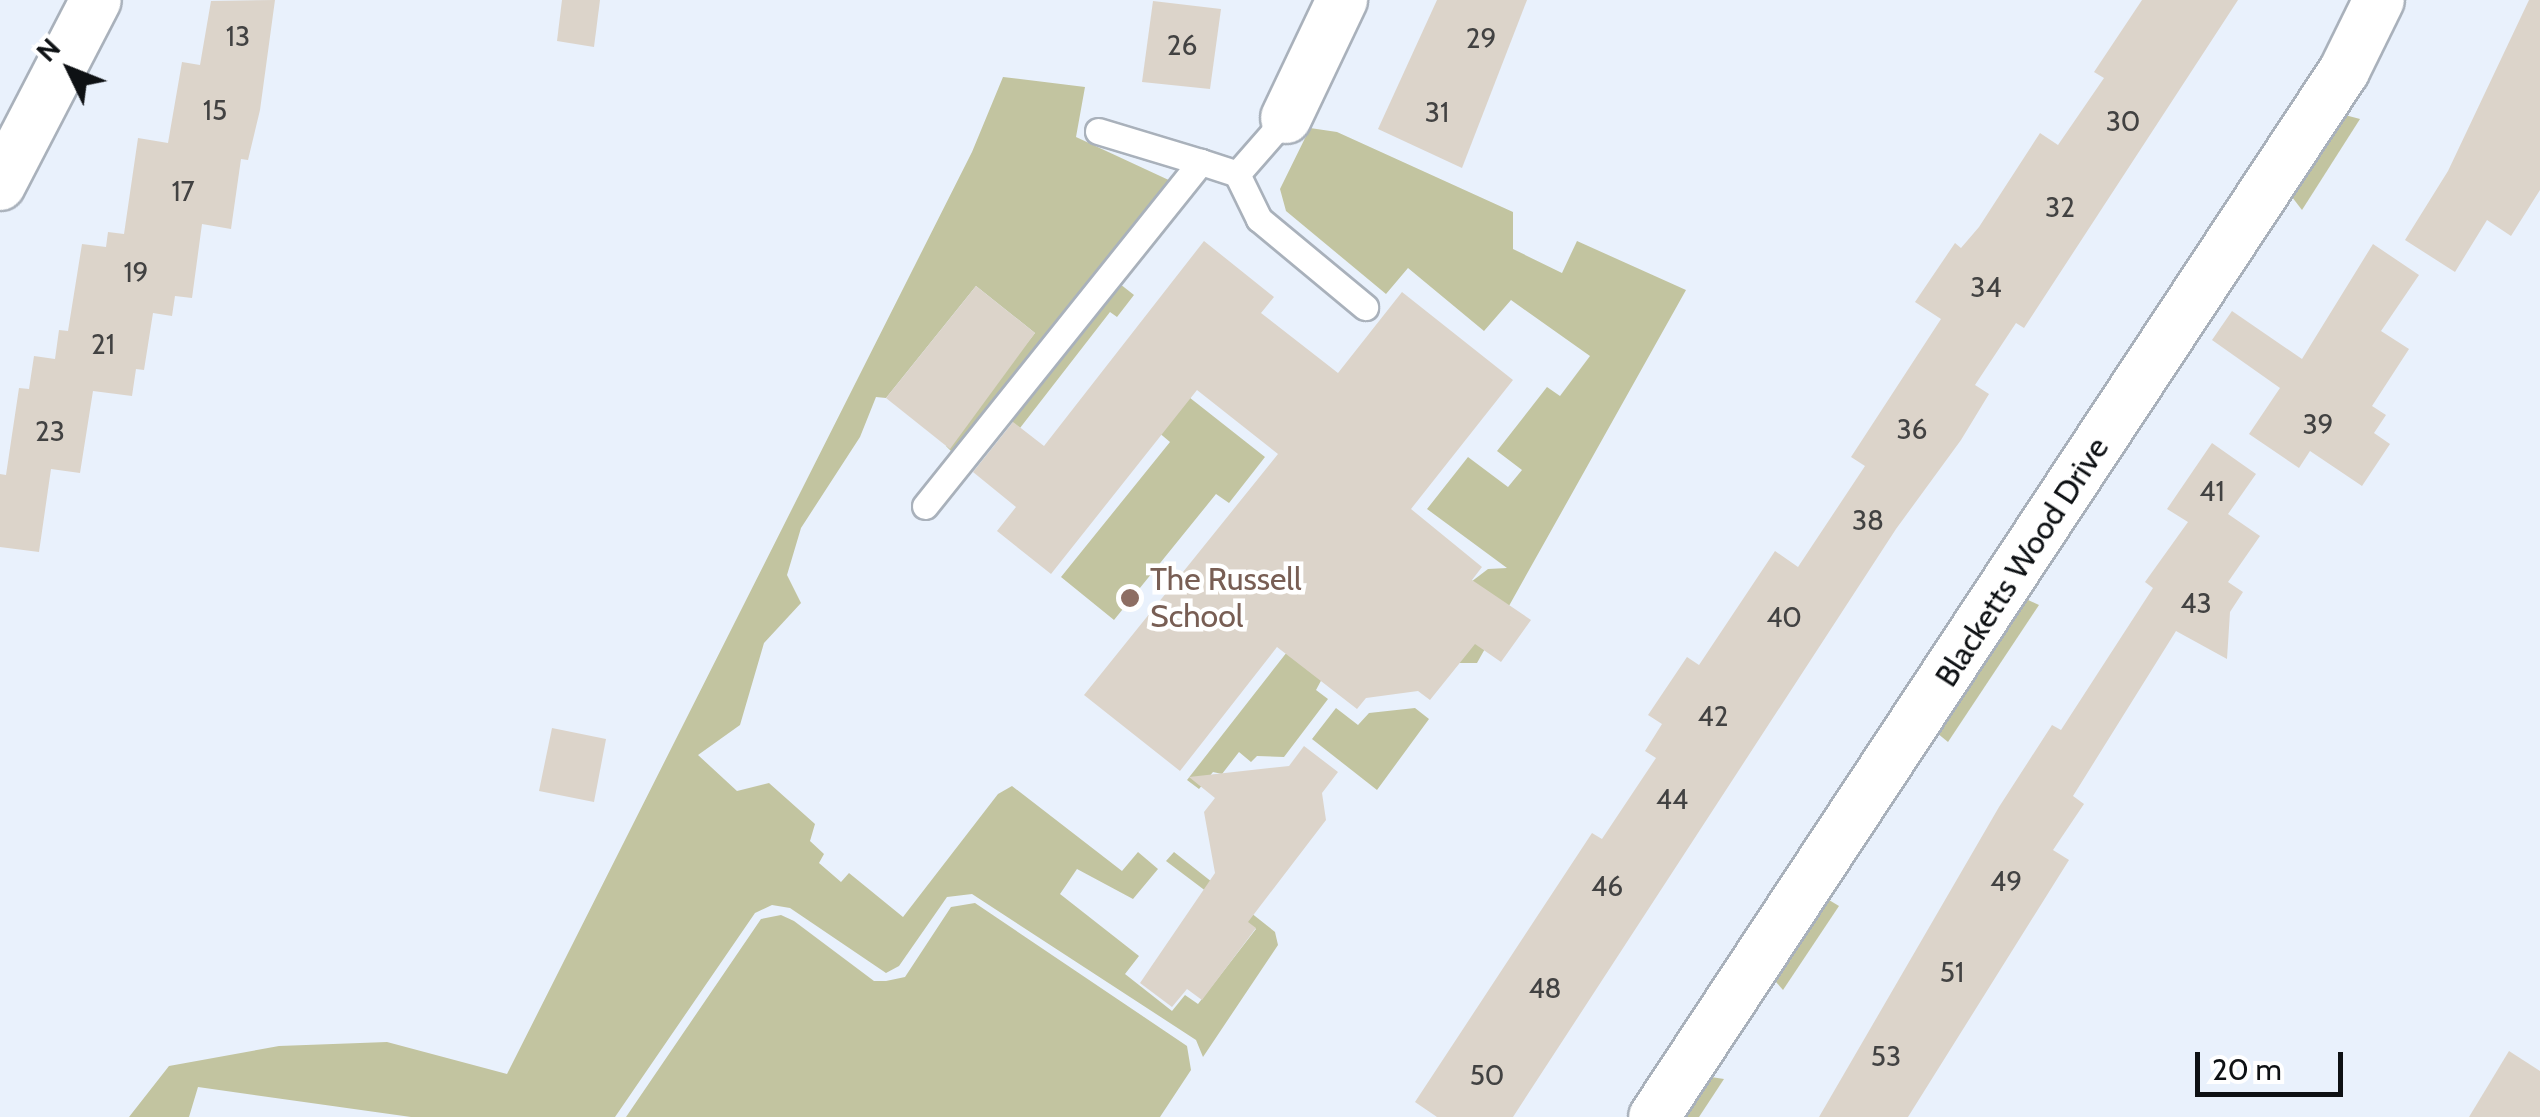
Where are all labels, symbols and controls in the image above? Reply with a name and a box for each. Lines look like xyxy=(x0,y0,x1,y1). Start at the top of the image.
house number: 13 xyxy=(226,19,250,53)
north arrow xyxy=(20,20,120,120)
house number: 29 xyxy=(1466,21,1496,55)
house number: 26 xyxy=(1167,28,1197,62)
text: N xyxy=(29,31,67,68)
house number: 15 xyxy=(203,93,227,127)
house number: 31 xyxy=(1425,95,1449,129)
house number: 30 xyxy=(2106,104,2140,138)
house number: 17 xyxy=(171,174,195,208)
house number: 32 xyxy=(2045,190,2075,224)
house number: 19 xyxy=(123,255,149,289)
house number: 34 xyxy=(1970,270,2002,304)
house number: 21 xyxy=(91,327,115,361)
house number: 39 xyxy=(2302,407,2334,441)
house number: 36 xyxy=(1896,412,1928,446)
house number: 23 xyxy=(35,414,65,448)
street label: Blacketts Wood Drive xyxy=(1927,430,2117,694)
house number: 41 xyxy=(2199,474,2225,508)
house number: 38 xyxy=(1852,503,1884,537)
place label: The Russell School xyxy=(1150,561,1301,636)
house number: 43 xyxy=(2180,586,2212,620)
marker: The Russell School xyxy=(1119,587,1141,609)
house number: 40 xyxy=(1766,600,1802,634)
house number: 42 xyxy=(1698,699,1728,733)
house number: 44 xyxy=(1656,782,1688,816)
house number: 49 xyxy=(1990,864,2022,898)
house number: 46 xyxy=(1591,869,1623,903)
house number: 51 xyxy=(1940,955,1964,989)
house number: 48 xyxy=(1528,971,1562,1005)
scale bar xyxy=(2200,1032,2348,1094)
house number: 53 xyxy=(1871,1039,1901,1073)
text: 20 m xyxy=(2212,1051,2282,1088)
house number: 50 xyxy=(1470,1058,1504,1092)

